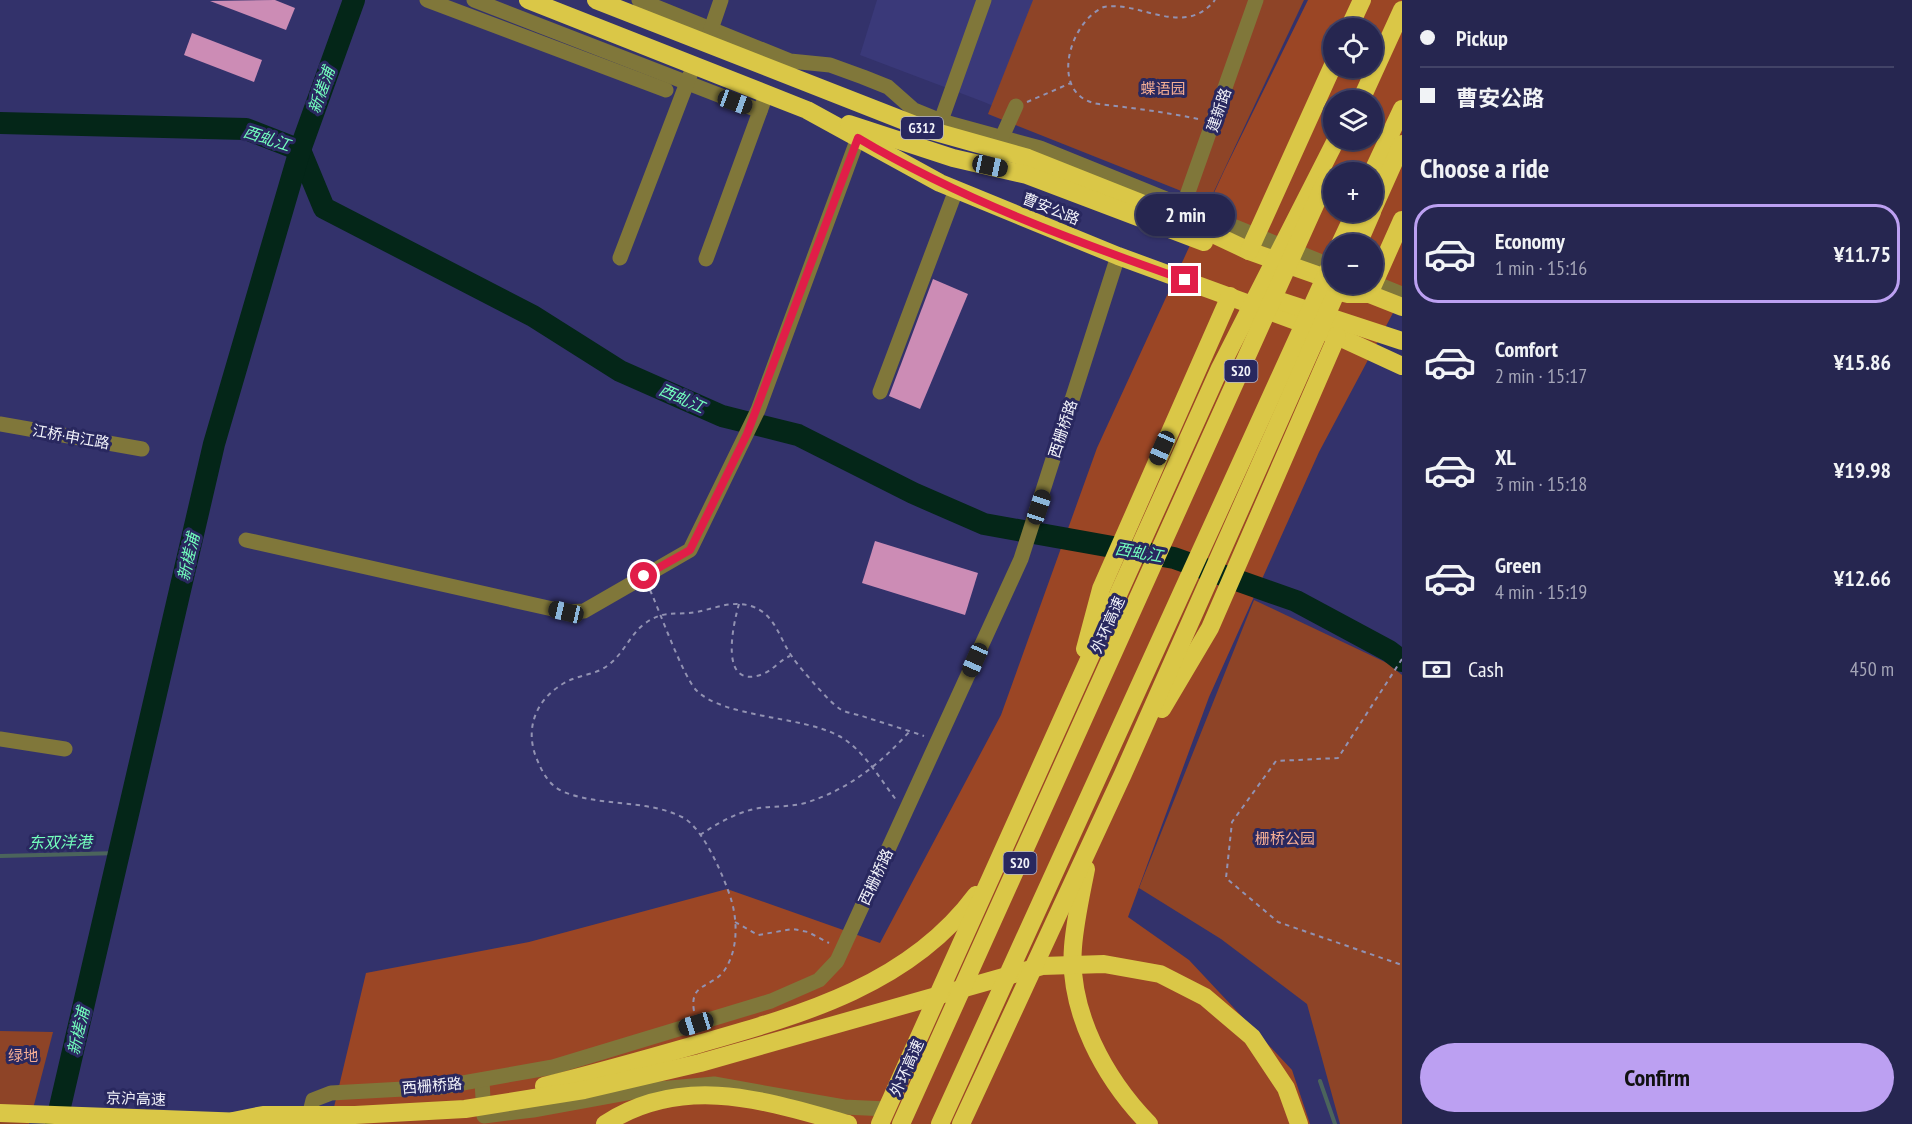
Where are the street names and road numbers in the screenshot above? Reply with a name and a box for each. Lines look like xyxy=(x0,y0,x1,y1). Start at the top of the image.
street label: 建新路 xyxy=(1202,85,1235,134)
road number: G312 xyxy=(901,117,943,139)
street label: 曹安公路 xyxy=(1020,188,1083,229)
road number: S20 xyxy=(1224,360,1258,382)
street label: 西栅桥路 xyxy=(1044,397,1081,460)
street label: 江桥·申江路 xyxy=(31,420,111,453)
street label: 外环高速 xyxy=(1087,594,1128,656)
street label: 西栅桥路 xyxy=(854,846,897,908)
road number: S20 xyxy=(1004,852,1036,874)
street label: 外环高速 xyxy=(886,1037,927,1099)
street label: 西栅桥路 xyxy=(401,1073,463,1098)
street label: 京沪高速 xyxy=(106,1088,166,1109)

